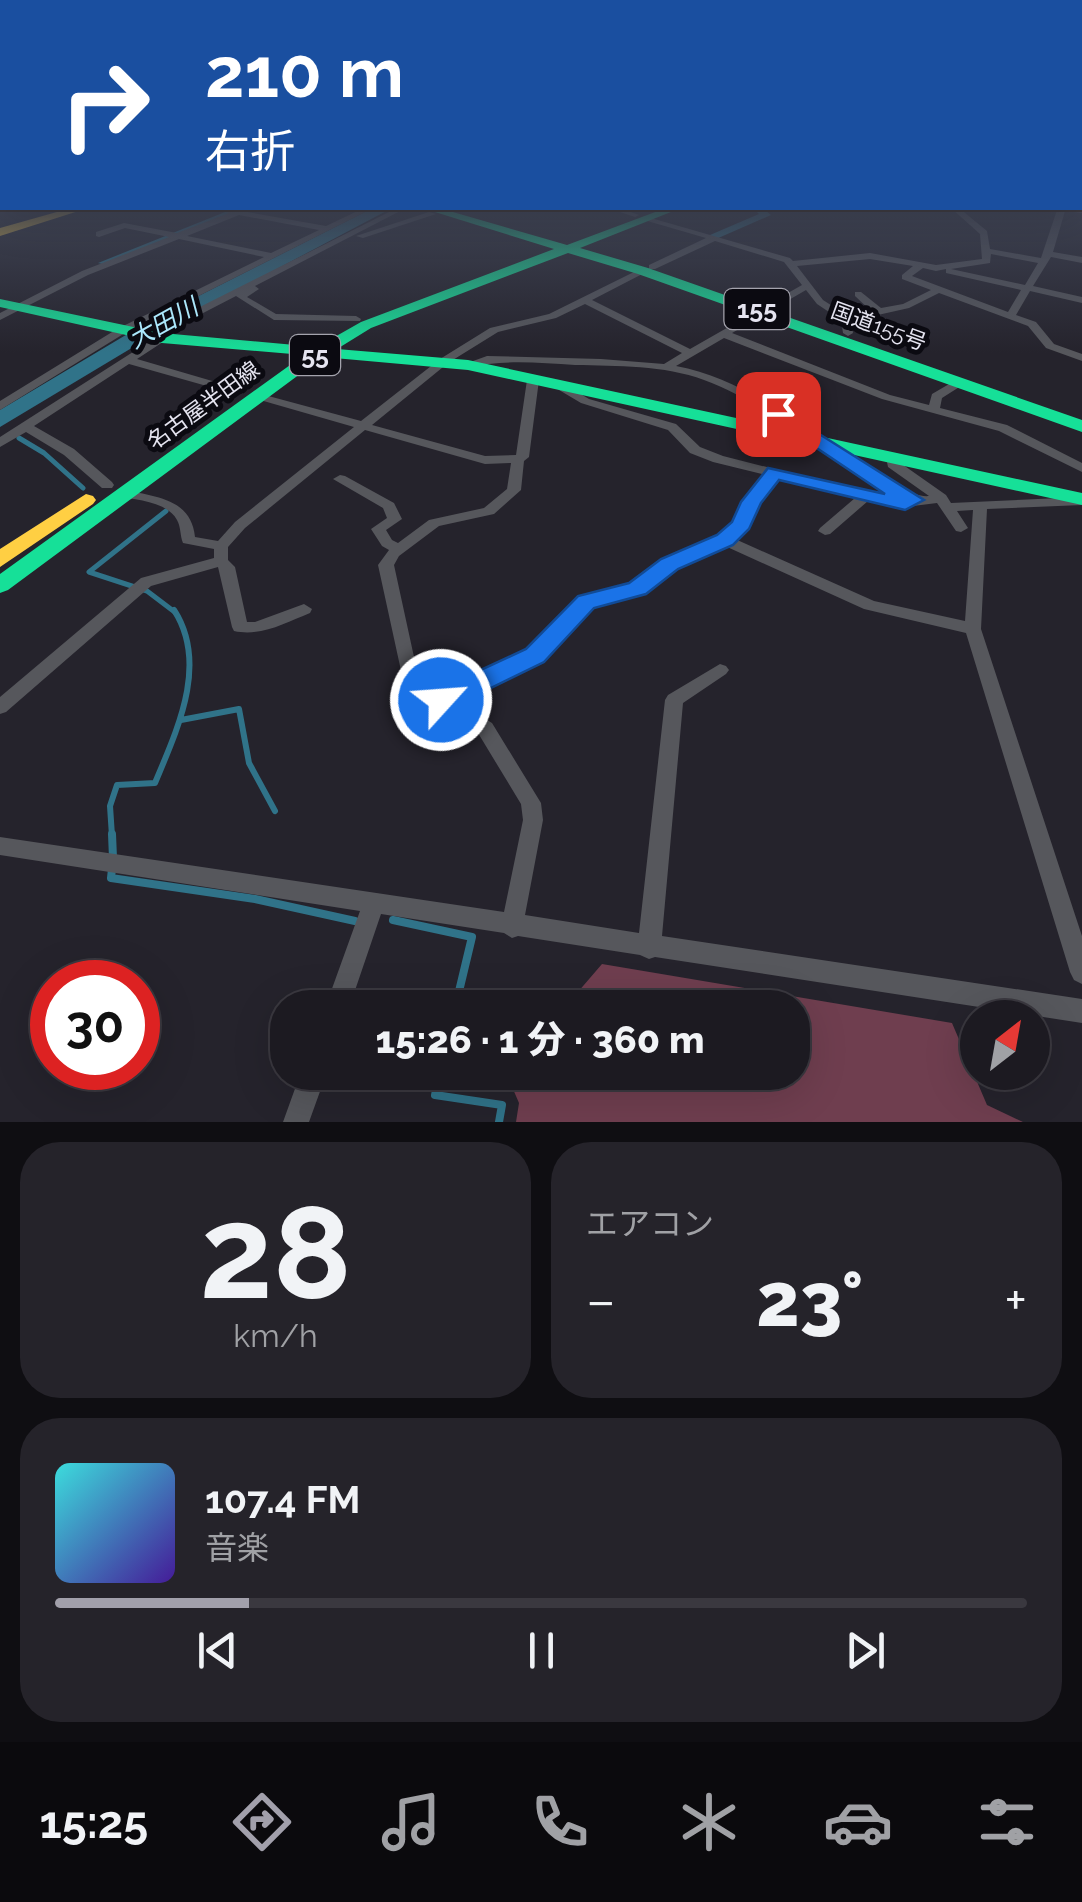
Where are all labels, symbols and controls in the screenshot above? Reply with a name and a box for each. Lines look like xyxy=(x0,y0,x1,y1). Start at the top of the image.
text: 210 m xyxy=(205,31,404,113)
icon: right xyxy=(40,40,170,170)
text: 右折 xyxy=(205,125,295,178)
road number: 155 xyxy=(724,289,790,329)
water label: 大田川 xyxy=(123,290,206,354)
street label: 国道155号 xyxy=(828,297,930,355)
road number: 55 xyxy=(290,335,340,375)
street label: 名古屋半田線 xyxy=(142,356,264,454)
pin xyxy=(736,372,821,457)
icon: arrive xyxy=(751,387,806,442)
position arrow xyxy=(389,648,493,752)
speed limit sign: 30 xyxy=(30,960,160,1090)
north arrow xyxy=(960,1000,1050,1090)
map controls xyxy=(960,1000,1050,1090)
text: 15:26 · 1 分 · 360 m xyxy=(375,1017,705,1062)
text: 28 xyxy=(200,1176,351,1328)
text: エアコン xyxy=(586,1205,714,1242)
text: 23° xyxy=(756,1255,863,1344)
text: − xyxy=(586,1268,616,1333)
text: + xyxy=(1004,1268,1027,1333)
text: km/h xyxy=(233,1317,318,1354)
text: 107.4 FM xyxy=(205,1477,360,1522)
text: 音楽 xyxy=(205,1529,269,1566)
icon: previous xyxy=(190,1623,245,1678)
icon: pause xyxy=(514,1623,569,1678)
icon: next xyxy=(838,1623,893,1678)
icon: directions xyxy=(227,1787,297,1857)
icon: music xyxy=(376,1787,446,1857)
icon: phone xyxy=(525,1787,595,1857)
icon: climate xyxy=(674,1787,744,1857)
icon: car xyxy=(823,1787,893,1857)
icon: filters xyxy=(972,1787,1042,1857)
text: 15:25 xyxy=(40,1796,148,1849)

